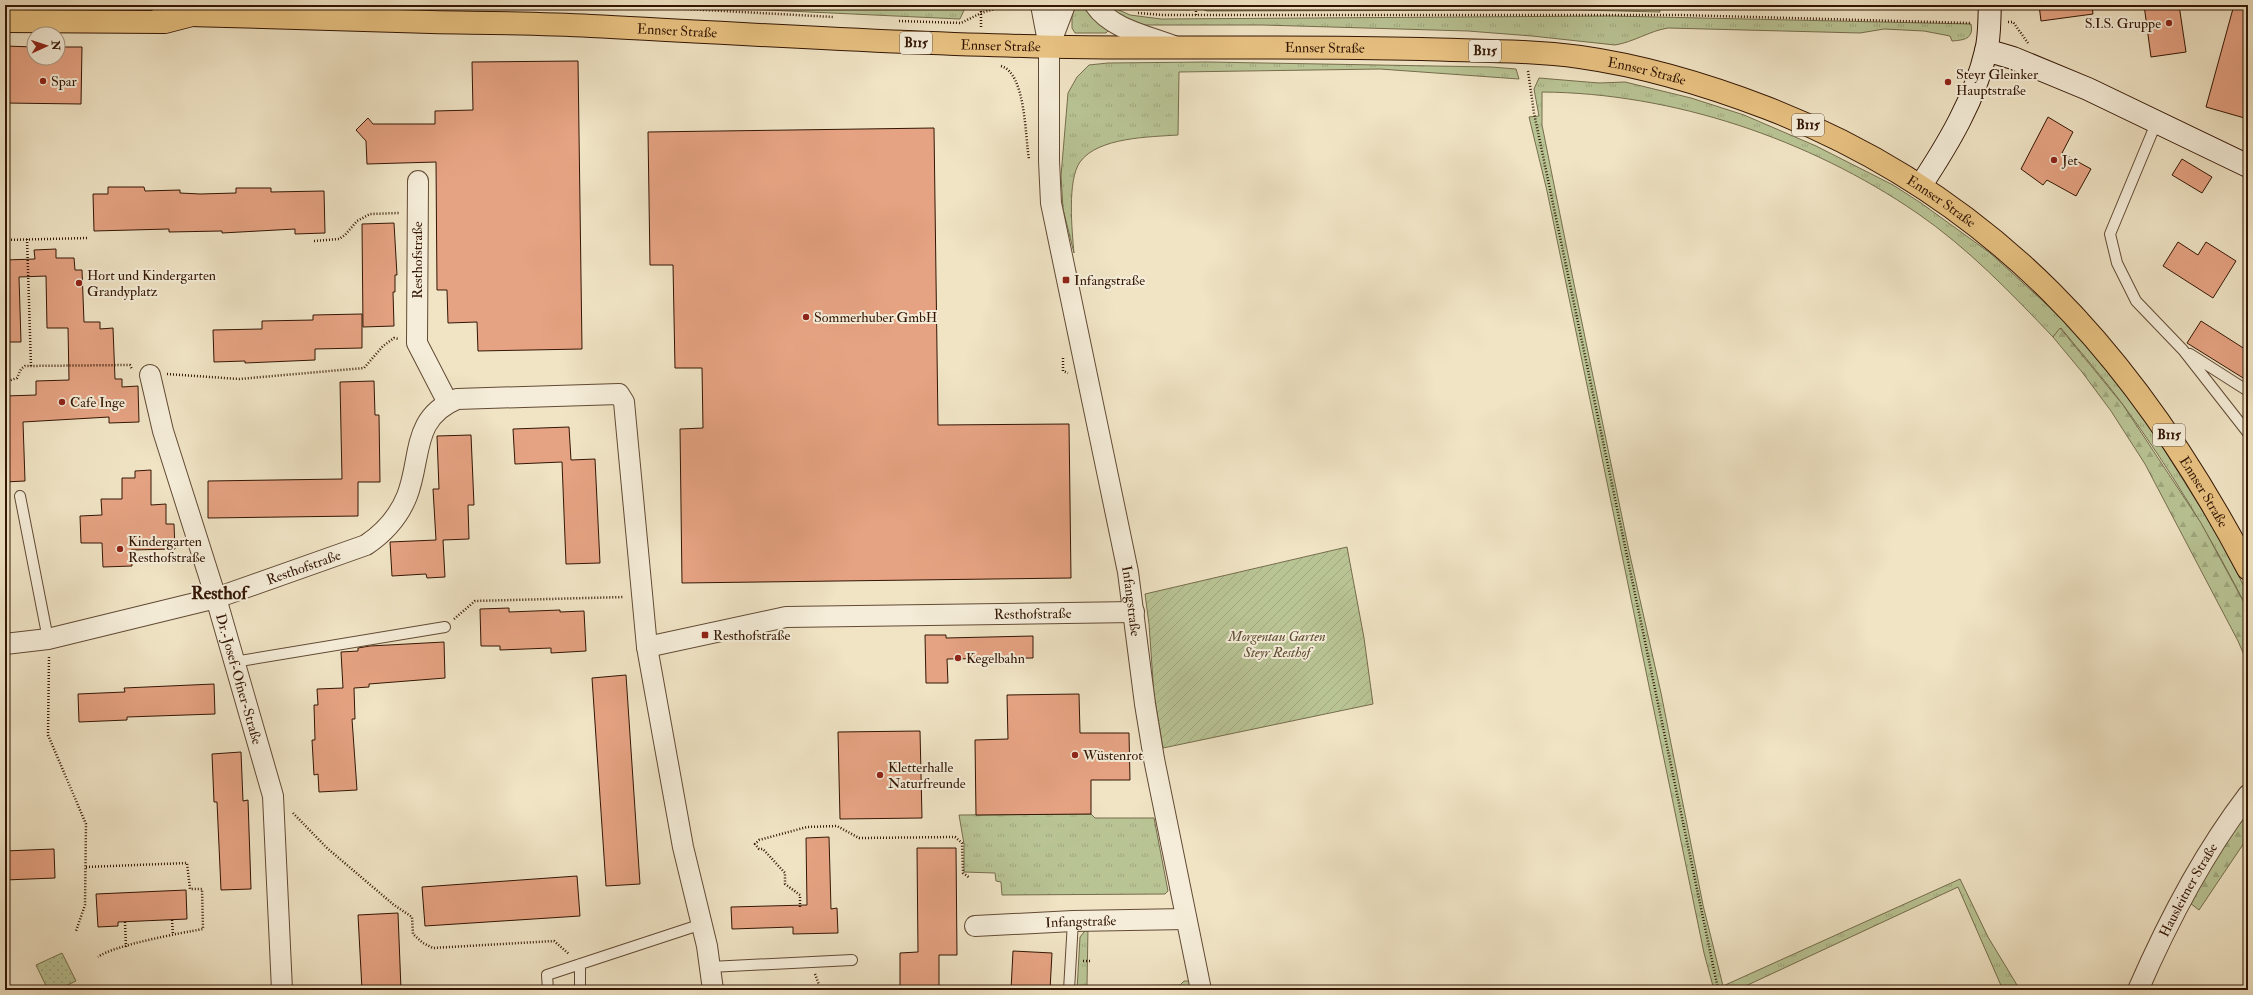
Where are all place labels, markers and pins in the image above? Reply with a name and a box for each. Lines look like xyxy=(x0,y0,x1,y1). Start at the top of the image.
place label: S.I.S. Gruppe xyxy=(2085,15,2161,33)
marker: S.I.S. Gruppe xyxy=(2164,18,2174,28)
place label: Steyr Gleinker Hauptstraße xyxy=(1956,66,2039,100)
place label: Spar xyxy=(51,73,78,91)
marker: Spar xyxy=(38,76,48,86)
marker: Steyr Gleinker Hauptstraße xyxy=(1943,77,1953,87)
place label: Jet xyxy=(2061,152,2078,169)
marker: Jet xyxy=(2049,155,2059,165)
place label: Hort und Kindergarten Grandyplatz xyxy=(87,267,216,301)
place label: Infangstraße xyxy=(1074,272,1145,289)
marker: Infangstraße xyxy=(1061,275,1071,285)
marker: Hort und Kindergarten Grandyplatz xyxy=(74,278,84,288)
place label: Sommerhuber GmbH xyxy=(814,309,937,326)
marker: Sommerhuber GmbH xyxy=(801,312,811,322)
place label: Cafe Inge xyxy=(70,394,125,411)
marker: Cafe Inge xyxy=(57,397,67,407)
place label: Kindergarten Resthofstraße xyxy=(128,533,206,566)
marker: Kindergarten Resthofstraße xyxy=(115,544,125,554)
place label: Resthofstraße xyxy=(713,627,791,644)
marker: Resthofstraße xyxy=(700,630,710,640)
place label: Kegelbahn xyxy=(966,650,1025,667)
marker: Kegelbahn xyxy=(953,653,963,663)
place label: Wüstenrot xyxy=(1082,747,1143,764)
marker: Wüstenrot xyxy=(1070,750,1080,760)
place label: Kletterhalle Naturfreunde xyxy=(888,759,966,792)
marker: Kletterhalle Naturfreunde xyxy=(875,770,885,780)

